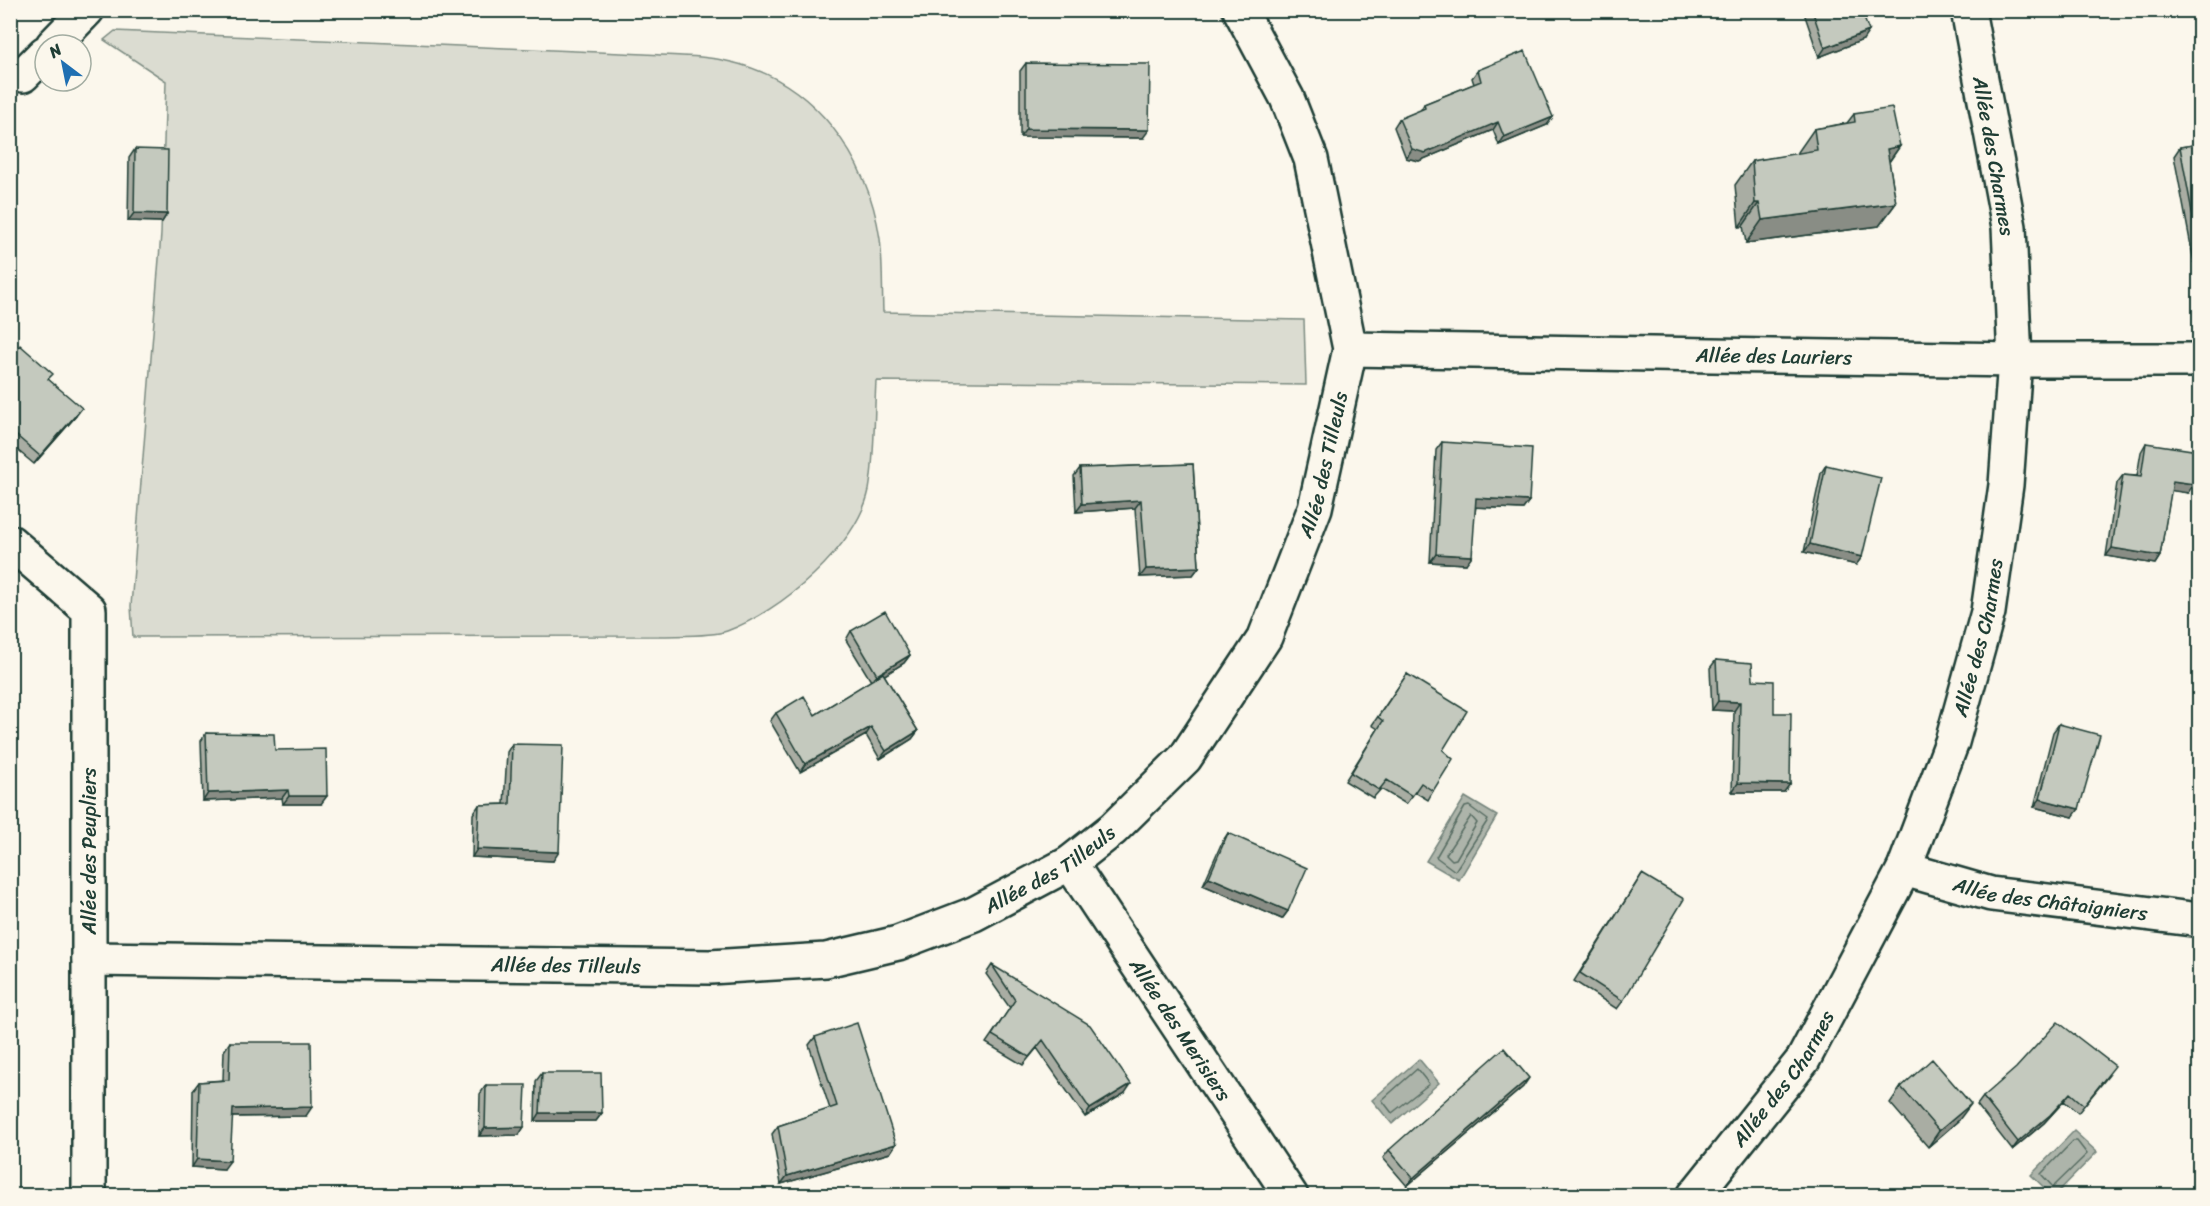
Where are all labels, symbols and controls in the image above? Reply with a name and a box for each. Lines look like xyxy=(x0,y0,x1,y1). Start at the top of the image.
north arrow xyxy=(33,33,93,93)
text: N xyxy=(42,35,68,66)
street label: Allée des Charmes xyxy=(1962,73,2025,239)
street label: Allée des Lauriers xyxy=(1694,338,1853,375)
street label: Allée des Tilleuls xyxy=(1288,387,1358,544)
street label: Allée des Charmes xyxy=(1943,556,2013,722)
street label: Allée des Peupliers xyxy=(72,767,107,935)
street label: Allée des Tilleuls xyxy=(977,815,1125,924)
street label: Allée des Châtaigniers xyxy=(1948,867,2150,931)
street label: Allée des Tilleuls xyxy=(490,947,642,984)
street label: Allée des Merisiers xyxy=(1119,950,1241,1109)
street label: Allée des Charmes xyxy=(1722,1003,1845,1156)

